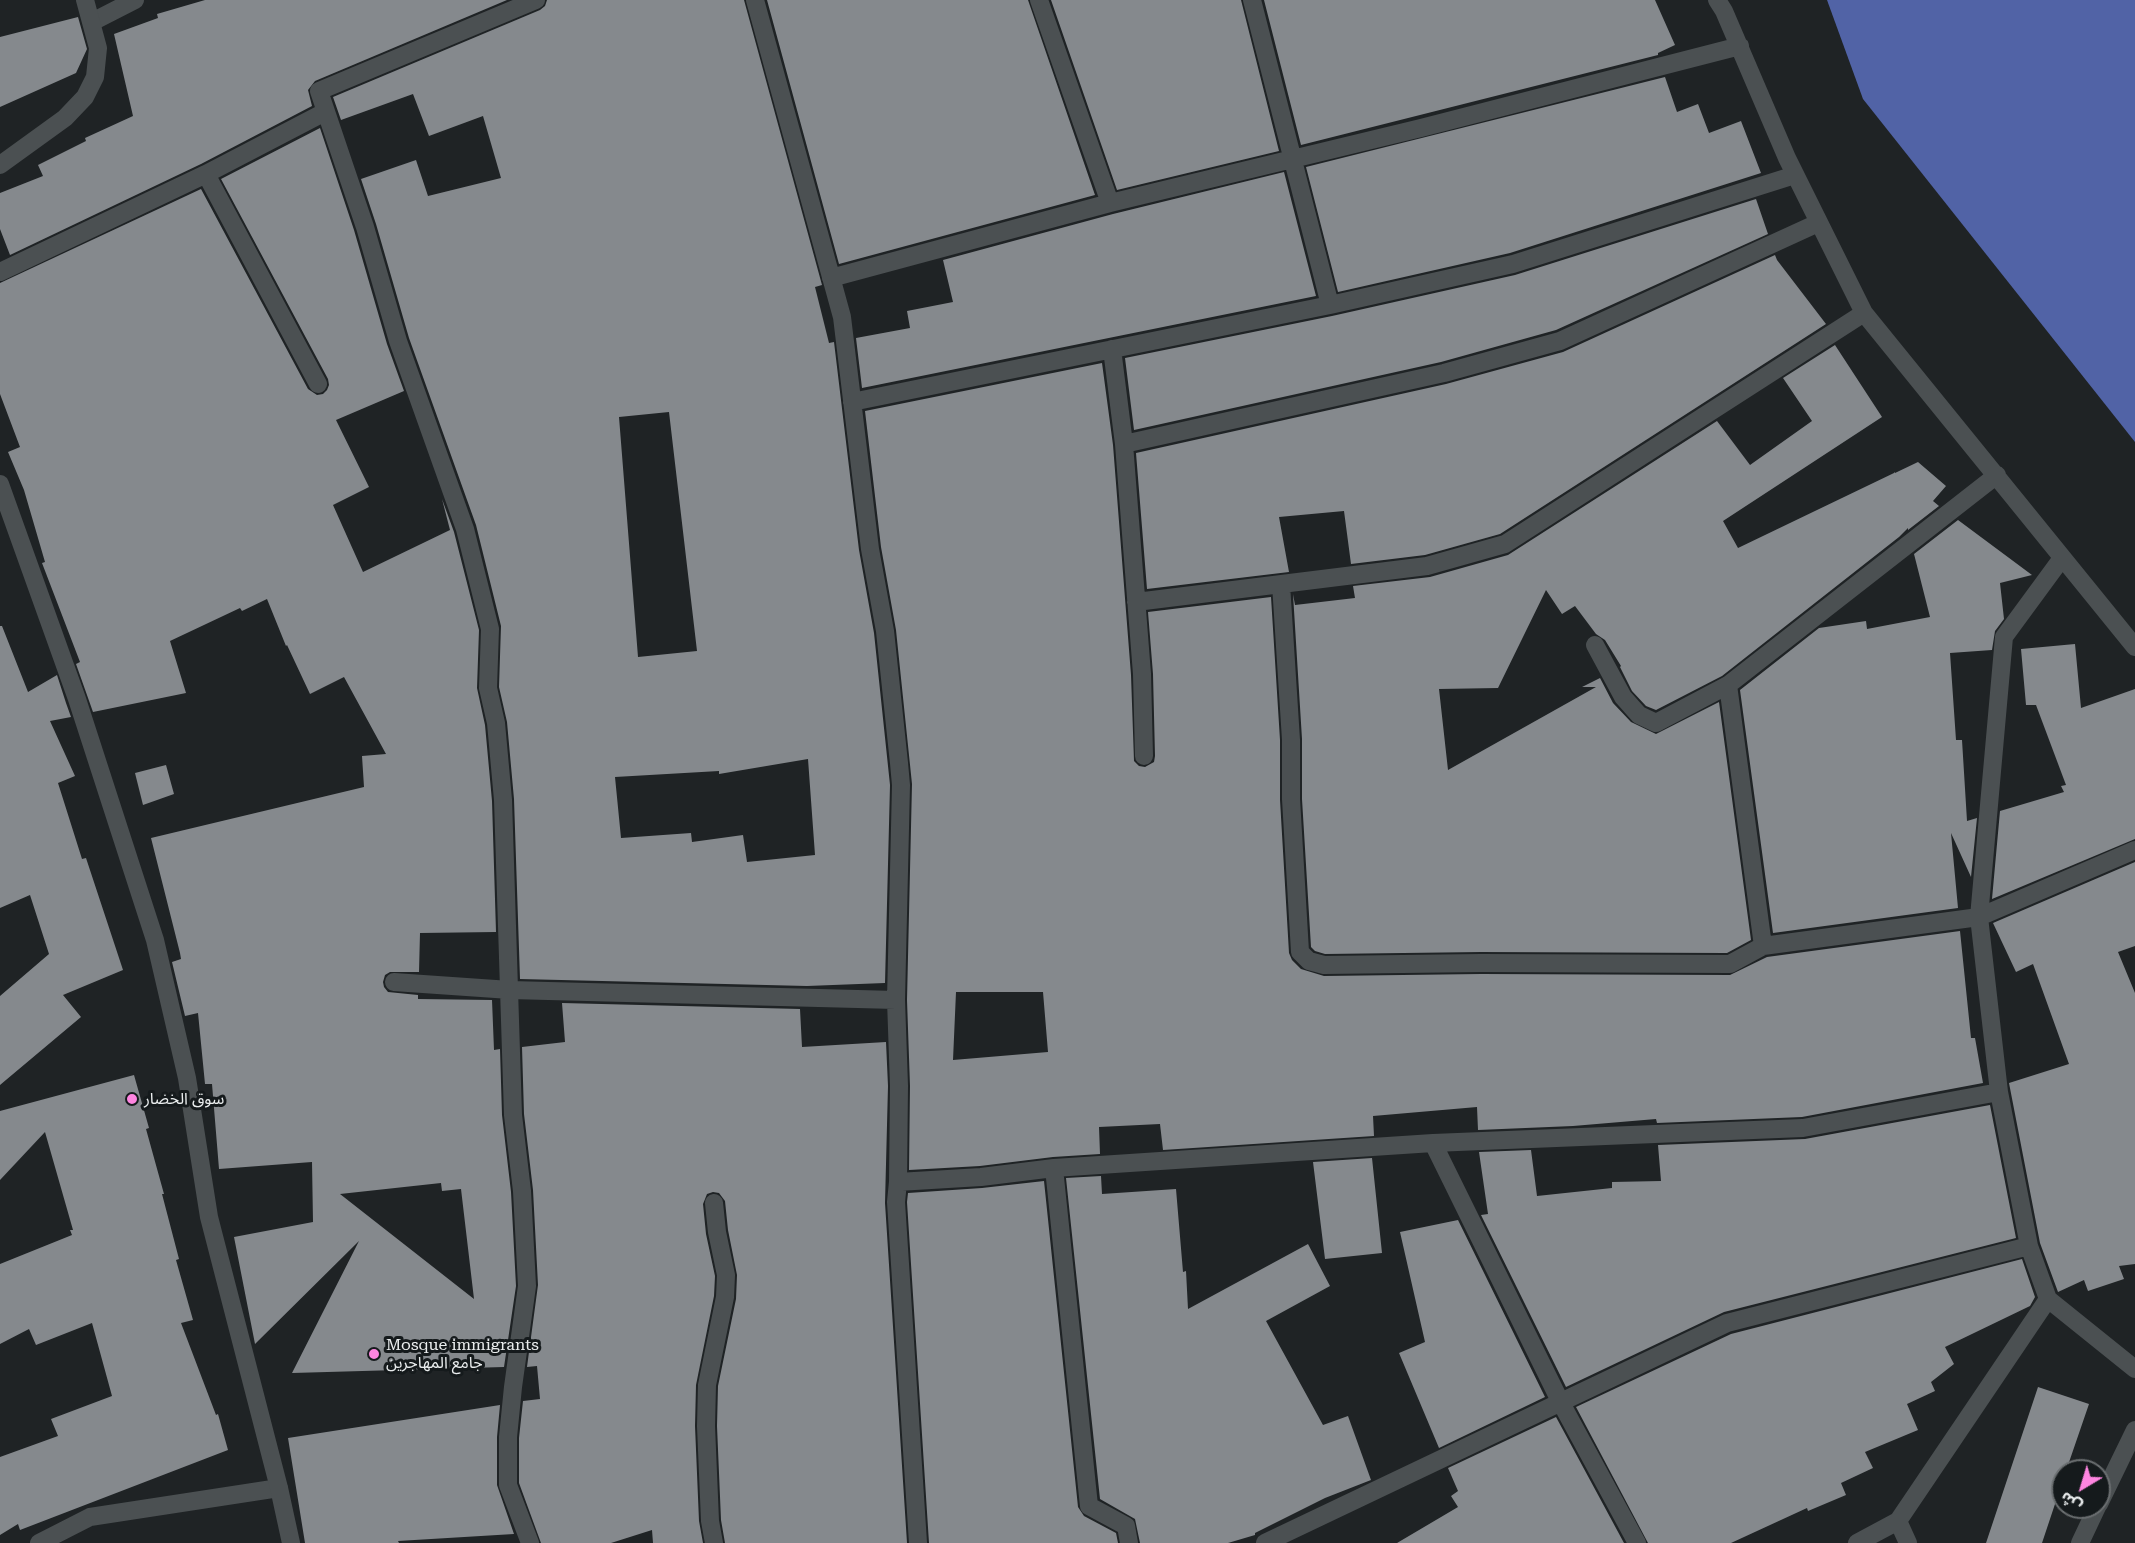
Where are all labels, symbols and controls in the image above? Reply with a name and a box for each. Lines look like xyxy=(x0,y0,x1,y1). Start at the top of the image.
place label: سوق الخضار xyxy=(144,1089,224,1109)
marker: سوق الخضار xyxy=(125,1092,139,1106)
place label: Mosque immigrants جامع المهاجرين xyxy=(386,1335,539,1373)
marker: Mosque immigrants جامع المهاجرين xyxy=(367,1347,381,1361)
north arrow xyxy=(2051,1459,2111,1519)
text: ش xyxy=(2056,1488,2085,1516)

